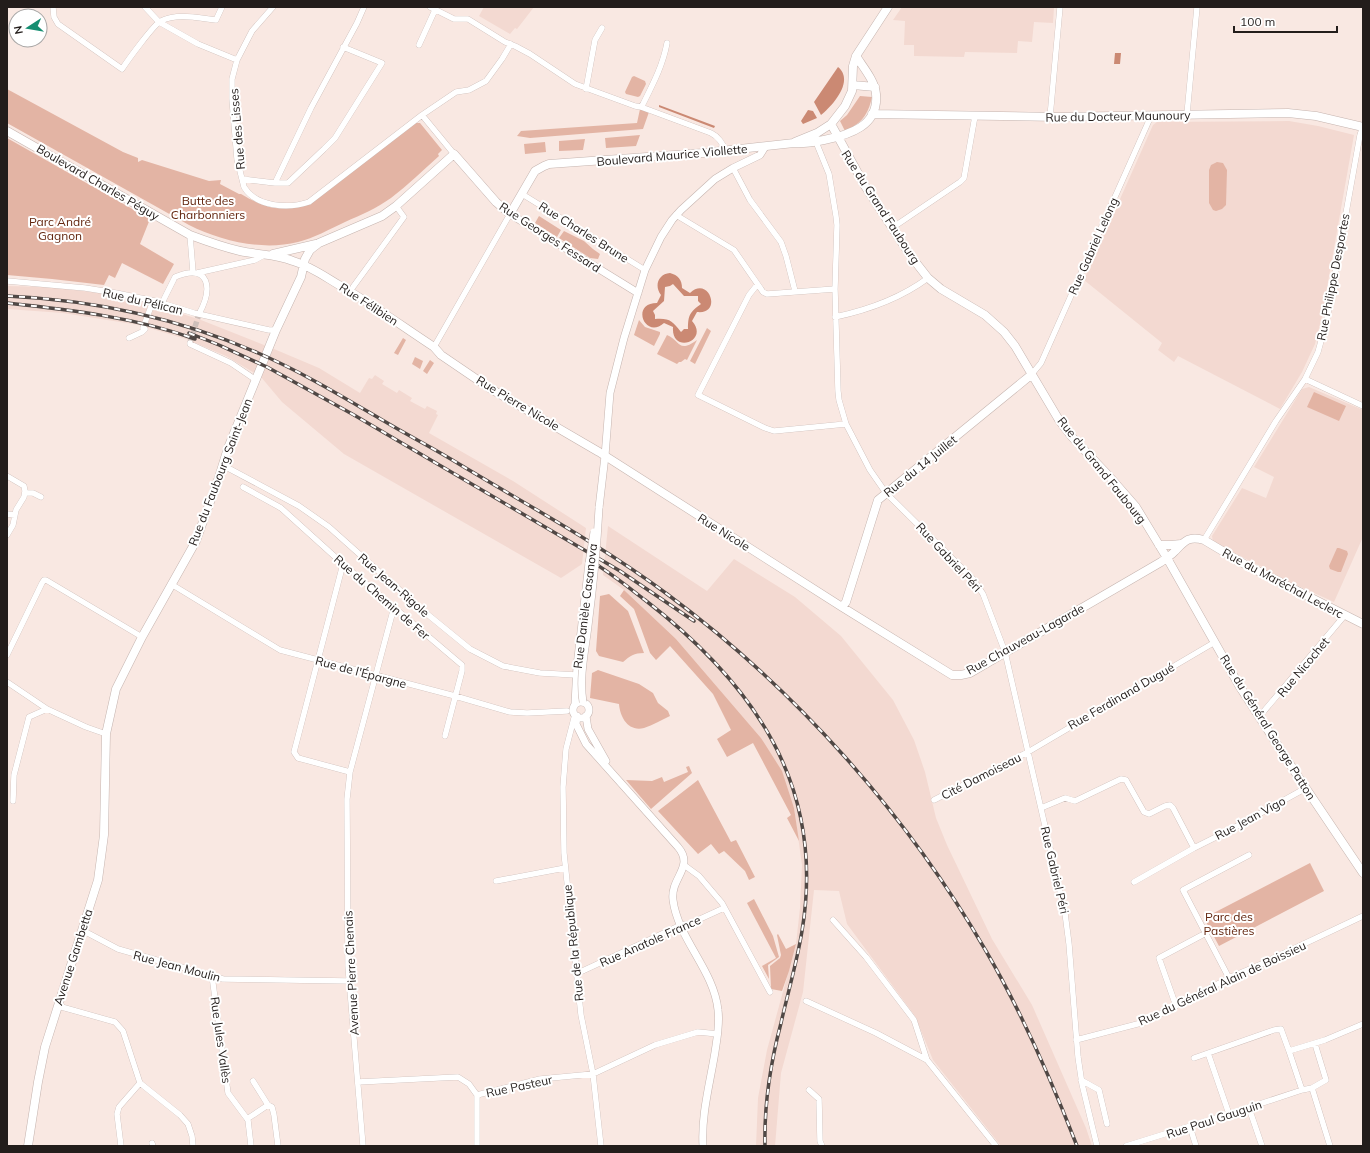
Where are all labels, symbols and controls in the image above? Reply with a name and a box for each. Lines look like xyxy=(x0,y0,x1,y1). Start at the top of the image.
north arrow xyxy=(8,8,48,48)
scale bar xyxy=(1234,8,1337,34)
text: 100 m xyxy=(1240,14,1275,29)
text: N xyxy=(11,25,26,36)
street label: Rue des Lisses xyxy=(226,88,248,170)
street label: Rue du Docteur Maunoury xyxy=(1045,107,1191,125)
street label: Boulevard Charles Péguy xyxy=(34,141,163,224)
street label: Boulevard Maurice Viollette xyxy=(596,141,748,169)
street label: Rue du Grand Faubourg xyxy=(839,147,923,267)
park label: Butte des Charbonniers xyxy=(171,193,245,222)
street label: Rue Gabriel Lelong xyxy=(1065,195,1121,297)
street label: Rue Charles Brune xyxy=(536,198,632,266)
street label: Rue Georges Fessard xyxy=(497,199,603,275)
street label: Rue Philippe Desportes xyxy=(1313,212,1353,342)
park label: Parc André Gagnon xyxy=(29,214,91,243)
street label: Rue Félibien xyxy=(337,279,401,329)
street label: Rue du Pélican xyxy=(101,284,185,318)
street label: Rue Pierre Nicole xyxy=(474,372,562,434)
street label: Rue du Faubourg Saint-Jean xyxy=(185,396,255,548)
street label: Rue du Grand Faubourg xyxy=(1054,414,1150,526)
street label: Rue du 14 Juillet xyxy=(880,432,960,500)
street label: Rue Nicole xyxy=(695,510,753,554)
street label: Rue Gabriel Péri xyxy=(913,519,985,595)
street label: Rue Danièle Casanova xyxy=(570,543,600,669)
street label: Rue du Maréchal Leclerc xyxy=(1220,545,1346,621)
street label: Rue Jean-Rigole xyxy=(355,550,433,620)
street label: Rue du Chemin de Fer xyxy=(331,551,433,643)
street label: Rue Chauveau-Lagarde xyxy=(963,600,1087,678)
street label: Rue Nicochet xyxy=(1274,634,1332,700)
street label: Rue du Général George Patton xyxy=(1217,652,1319,802)
street label: Rue de l'Épargne xyxy=(314,653,408,691)
street label: Rue Ferdinand Dugué xyxy=(1065,659,1177,733)
street label: Cité Damoiseau xyxy=(938,749,1024,803)
street label: Rue Jean Vigo xyxy=(1212,793,1288,843)
street label: Rue Gabriel Péri xyxy=(1038,825,1072,915)
street label: Rue de la République xyxy=(559,884,587,1002)
street label: Avenue Gambetta xyxy=(50,907,96,1007)
park label: Parc des Pastières xyxy=(1204,909,1255,938)
street label: Avenue Pierre Chenais xyxy=(340,910,362,1036)
street label: Rue Anatole France xyxy=(597,912,703,970)
street label: Rue du Général Alain de Boissieu xyxy=(1136,937,1308,1029)
street label: Rue Jean Moulin xyxy=(132,947,222,985)
street label: Rue Jules Vallès xyxy=(207,996,235,1084)
street label: Rue Pasteur xyxy=(484,1072,554,1100)
street label: Rue Paul Gauguin xyxy=(1164,1096,1264,1142)

